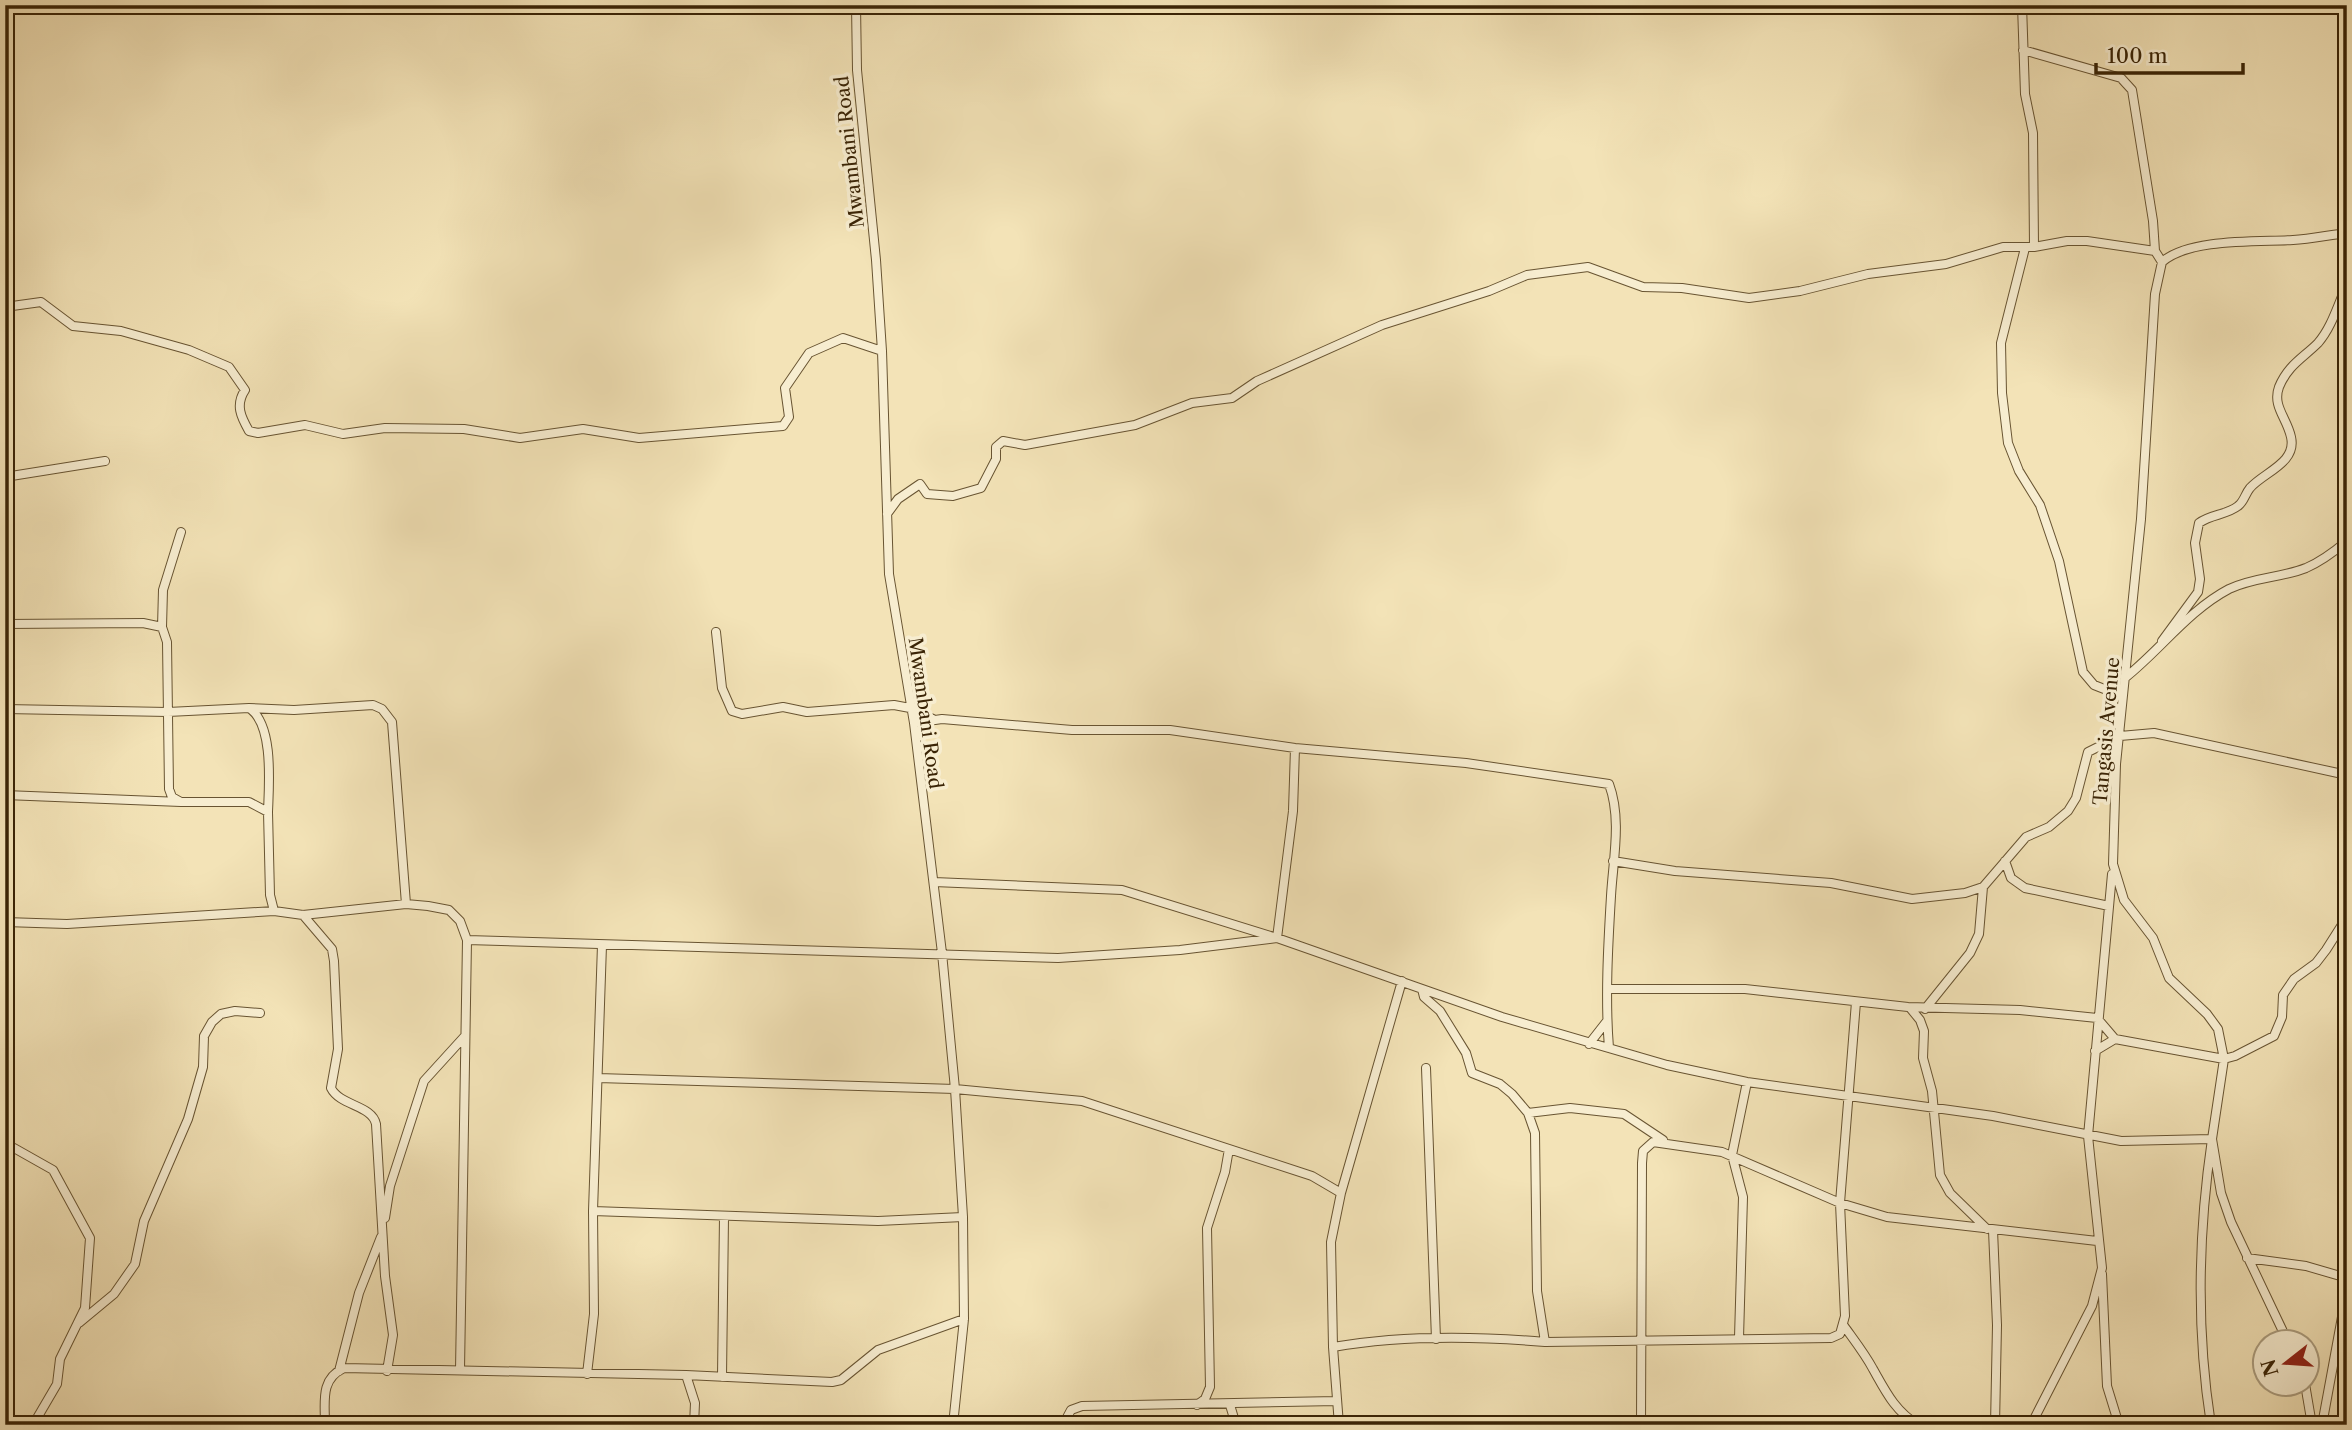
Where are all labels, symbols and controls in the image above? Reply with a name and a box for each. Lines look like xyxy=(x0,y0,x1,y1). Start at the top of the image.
scale bar xyxy=(2096,32,2244,76)
text: 100 m xyxy=(2107,43,2168,68)
street label: Mwambani Road xyxy=(830,74,869,229)
street label: Mwambani Road xyxy=(903,636,948,791)
street label: Tangasis Avenue xyxy=(2089,656,2124,806)
north arrow xyxy=(2250,1328,2320,1398)
text: N xyxy=(2257,1357,2284,1379)

